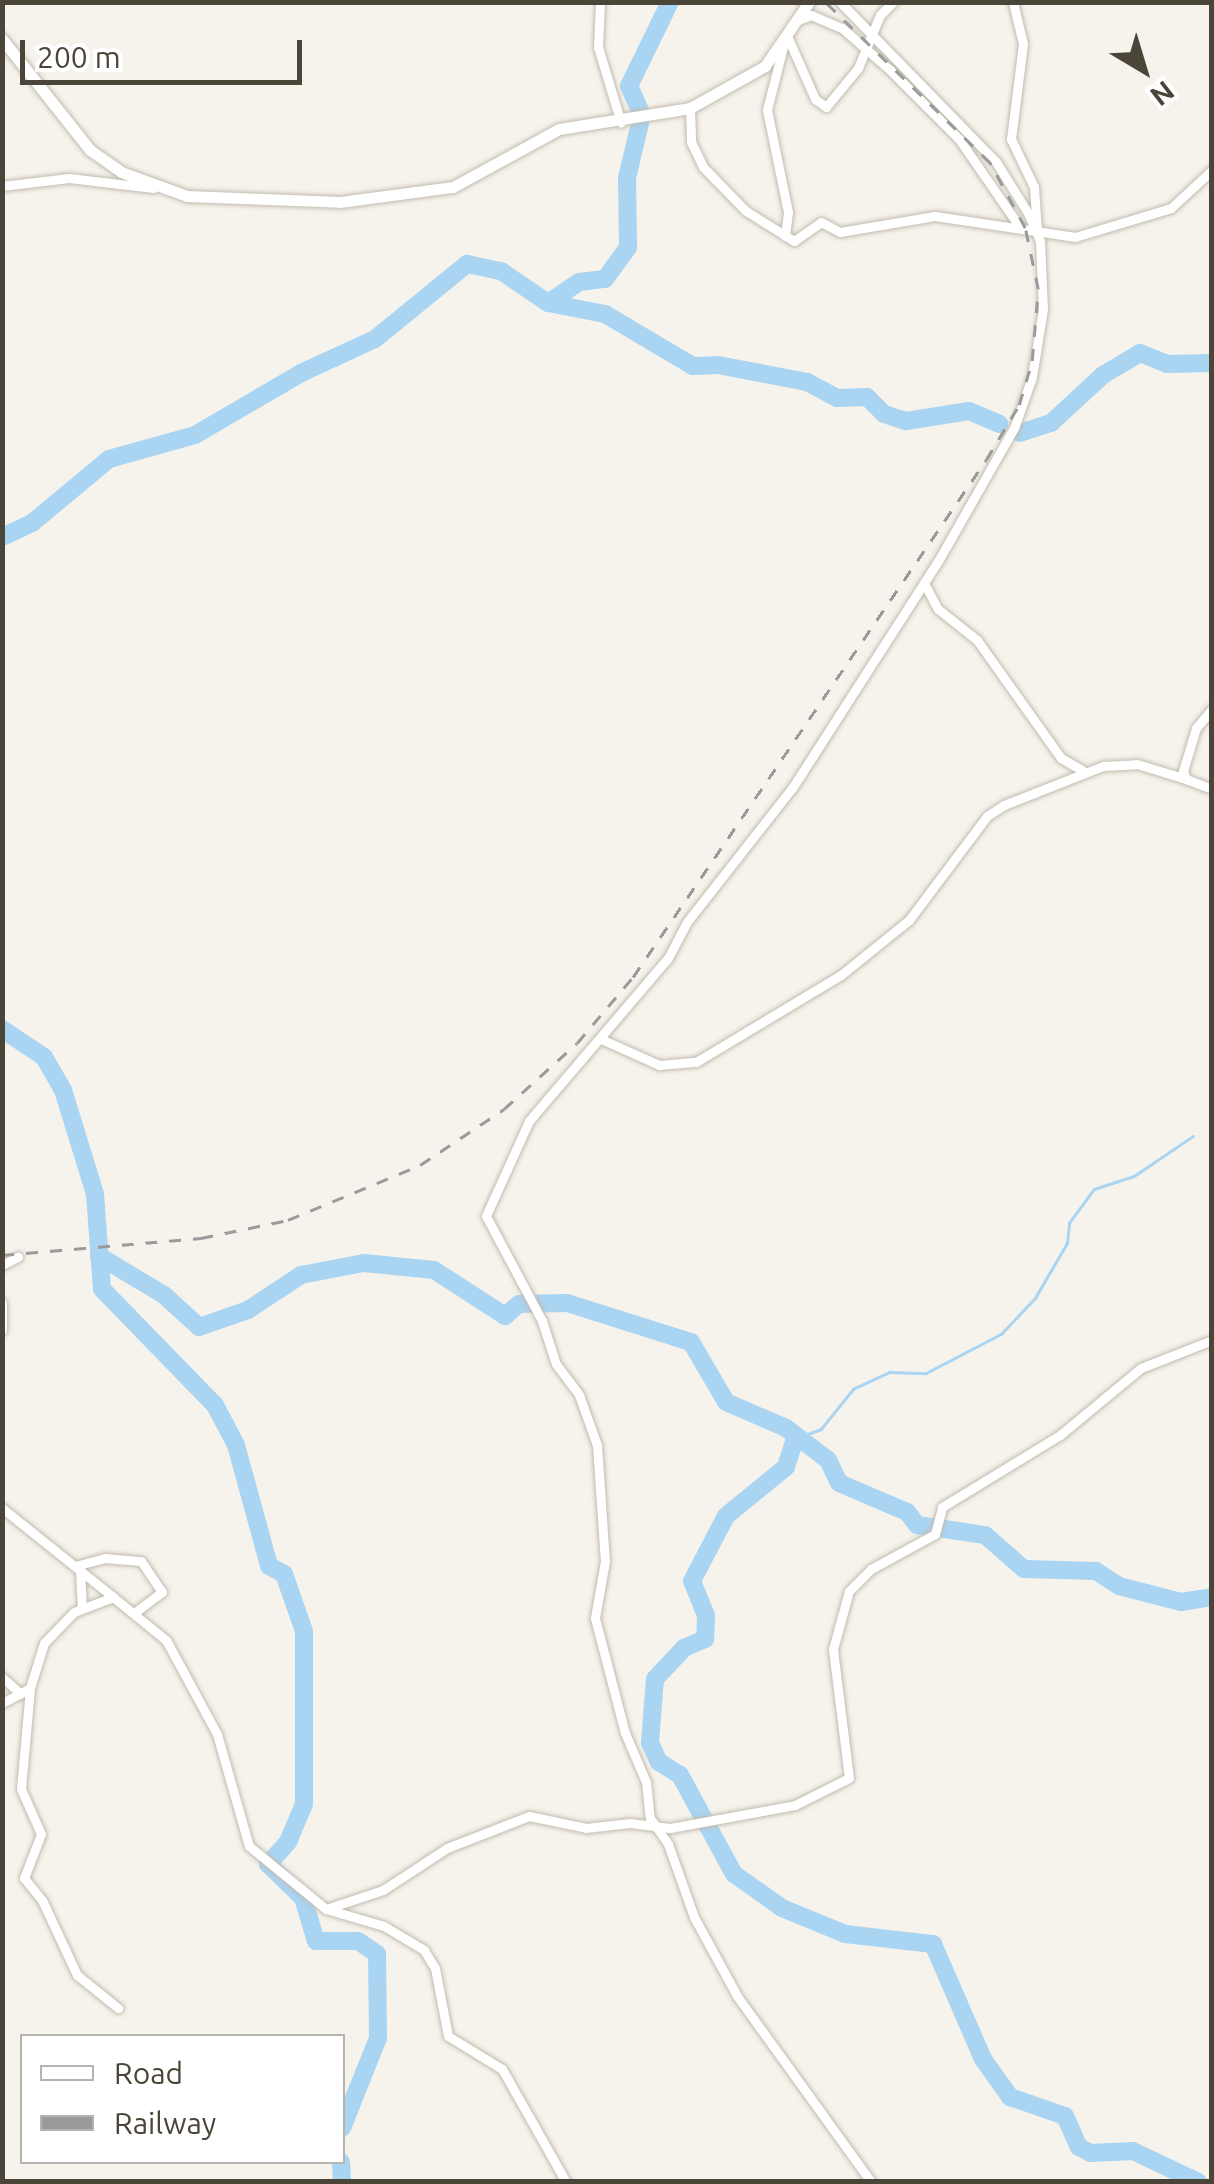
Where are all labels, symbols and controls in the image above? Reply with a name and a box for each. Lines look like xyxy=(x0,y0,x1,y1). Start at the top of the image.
scale bar xyxy=(25,20,308,82)
north arrow xyxy=(1094,20,1194,120)
text: 200 m xyxy=(37,40,121,74)
text: N xyxy=(1145,75,1181,113)
legend xyxy=(20,2034,345,2164)
text: Road xyxy=(114,2056,183,2090)
text: Railway xyxy=(114,2106,216,2140)

